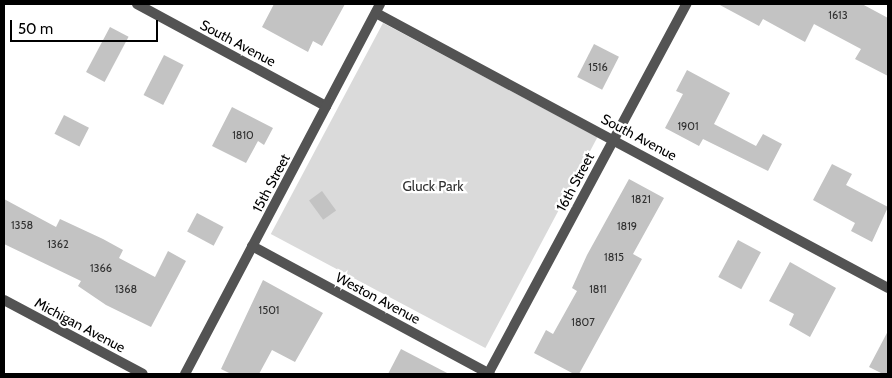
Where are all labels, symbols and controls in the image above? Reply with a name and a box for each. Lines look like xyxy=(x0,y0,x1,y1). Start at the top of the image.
house number: 1613 xyxy=(828,8,848,22)
scale bar xyxy=(12,10,160,42)
street label: South Avenue xyxy=(197,16,279,70)
text: 50 m xyxy=(18,20,53,38)
house number: 1516 xyxy=(588,60,608,74)
street label: South Avenue xyxy=(598,110,680,164)
house number: 1901 xyxy=(677,119,699,133)
house number: 1810 xyxy=(232,128,254,142)
street label: 16th Street xyxy=(553,150,597,214)
street label: 15th Street xyxy=(249,151,293,215)
park label: Gluck Park xyxy=(403,178,463,194)
house number: 1821 xyxy=(631,192,651,206)
house number: 1358 xyxy=(11,218,33,232)
house number: 1819 xyxy=(617,219,637,233)
house number: 1362 xyxy=(47,237,69,251)
house number: 1815 xyxy=(604,250,624,264)
house number: 1366 xyxy=(90,261,112,275)
street label: Weston Avenue xyxy=(333,269,423,327)
house number: 1368 xyxy=(115,282,137,296)
house number: 1811 xyxy=(589,282,607,296)
street label: Michigan Avenue xyxy=(32,294,128,356)
house number: 1501 xyxy=(259,303,279,317)
house number: 1807 xyxy=(571,315,595,329)

